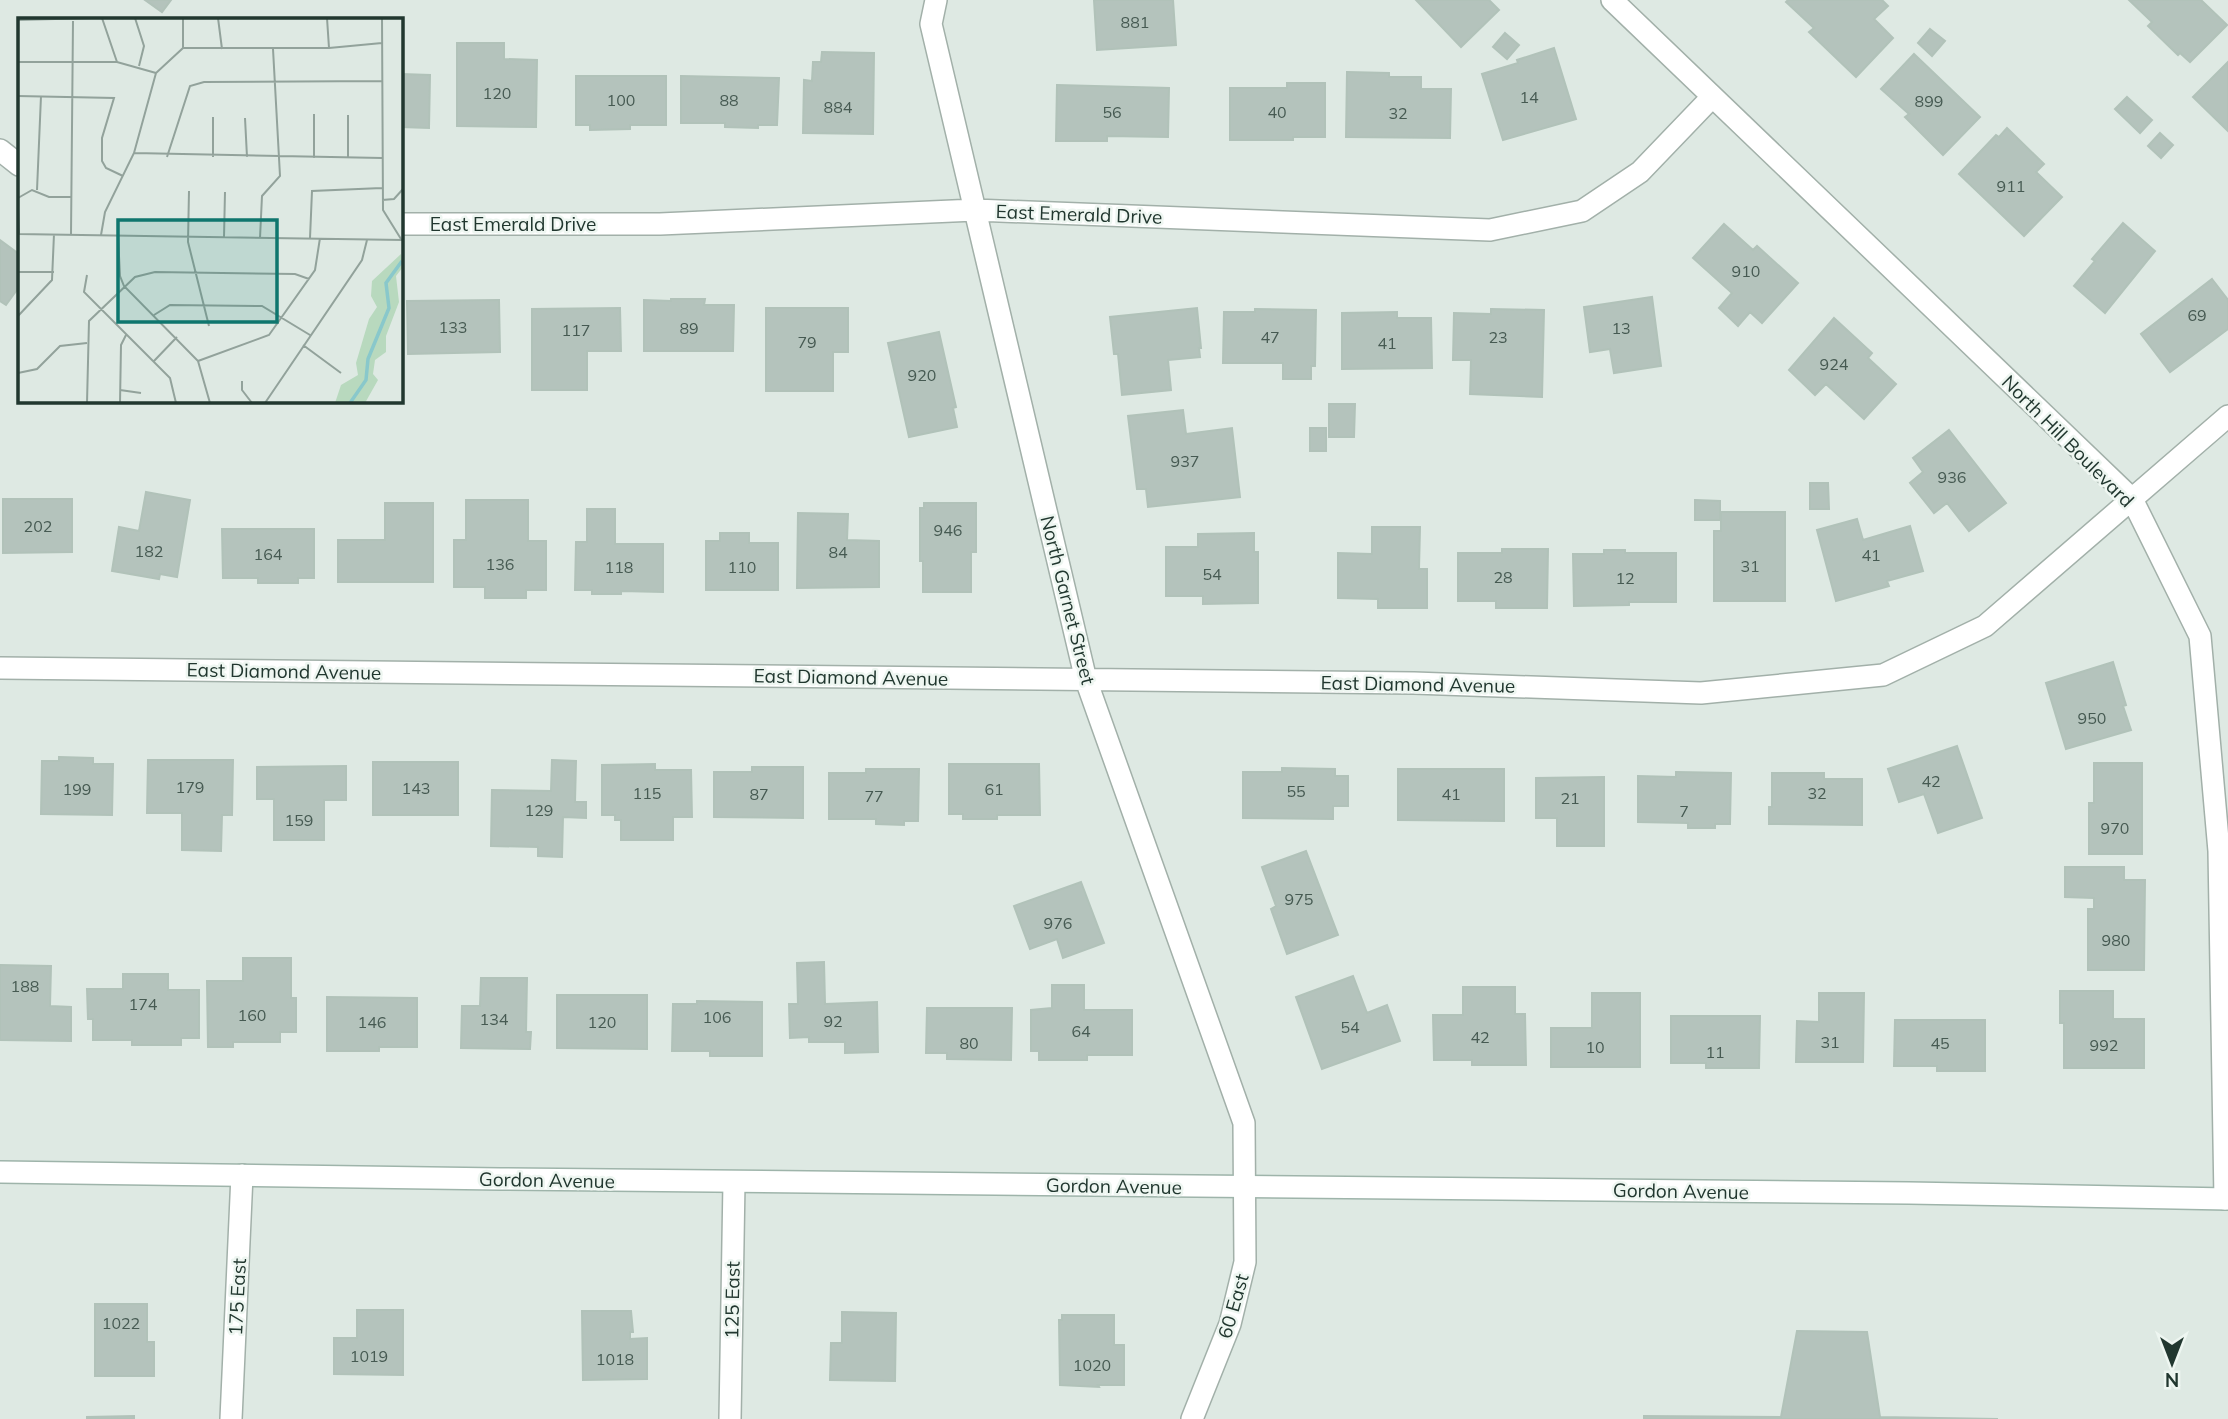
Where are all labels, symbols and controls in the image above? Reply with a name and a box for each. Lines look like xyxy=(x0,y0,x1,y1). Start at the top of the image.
house number: 881 xyxy=(1121,12,1149,32)
inset map xyxy=(18,18,402,402)
house number: 120 xyxy=(483,83,511,103)
house number: 14 xyxy=(1519,87,1539,107)
house number: 100 xyxy=(607,90,635,110)
house number: 88 xyxy=(719,90,739,110)
house number: 899 xyxy=(1915,91,1943,111)
house number: 884 xyxy=(824,97,853,117)
house number: 56 xyxy=(1102,102,1122,122)
house number: 40 xyxy=(1267,102,1287,122)
house number: 32 xyxy=(1388,103,1408,123)
house number: 911 xyxy=(1997,176,2025,196)
street label: East Emerald Drive xyxy=(995,199,1163,229)
street label: East Emerald Drive xyxy=(430,212,596,236)
house number: 910 xyxy=(1732,261,1760,281)
house number: 69 xyxy=(2187,305,2207,325)
house number: 133 xyxy=(439,317,467,337)
house number: 89 xyxy=(679,318,699,338)
house number: 13 xyxy=(1611,318,1631,338)
house number: 117 xyxy=(562,320,590,340)
house number: 47 xyxy=(1260,327,1280,347)
house number: 23 xyxy=(1488,327,1508,347)
house number: 79 xyxy=(797,332,817,352)
house number: 41 xyxy=(1377,333,1397,353)
house number: 924 xyxy=(1820,354,1849,374)
house number: 920 xyxy=(908,365,936,385)
street label: North Hill Boulevard xyxy=(1997,370,2139,512)
house number: 937 xyxy=(1171,451,1199,471)
house number: 936 xyxy=(1938,467,1966,487)
street label: North Garnet Street xyxy=(1035,513,1101,687)
house number: 202 xyxy=(24,516,52,536)
house number: 946 xyxy=(934,520,962,540)
house number: 182 xyxy=(135,541,163,561)
house number: 84 xyxy=(828,542,848,562)
house number: 164 xyxy=(254,544,283,564)
house number: 41 xyxy=(1861,545,1881,565)
house number: 136 xyxy=(486,554,514,574)
house number: 31 xyxy=(1740,556,1760,576)
house number: 118 xyxy=(605,557,633,577)
house number: 110 xyxy=(728,557,756,577)
house number: 54 xyxy=(1202,564,1222,584)
house number: 28 xyxy=(1493,567,1513,587)
house number: 12 xyxy=(1615,568,1635,588)
street label: East Diamond Avenue xyxy=(186,657,382,685)
street label: East Diamond Avenue xyxy=(753,663,949,691)
street label: East Diamond Avenue xyxy=(1320,670,1516,698)
house number: 950 xyxy=(2078,708,2106,728)
house number: 42 xyxy=(1921,771,1941,791)
house number: 179 xyxy=(176,777,204,797)
house number: 143 xyxy=(402,778,430,798)
house number: 199 xyxy=(63,779,91,799)
house number: 61 xyxy=(984,779,1004,799)
house number: 55 xyxy=(1286,781,1306,801)
house number: 115 xyxy=(633,783,661,803)
house number: 32 xyxy=(1807,783,1827,803)
house number: 87 xyxy=(749,784,769,804)
house number: 41 xyxy=(1441,784,1461,804)
house number: 77 xyxy=(864,786,884,806)
house number: 21 xyxy=(1560,788,1580,808)
house number: 129 xyxy=(525,800,553,820)
house number: 7 xyxy=(1679,801,1689,821)
house number: 159 xyxy=(285,810,313,830)
house number: 970 xyxy=(2101,818,2129,838)
house number: 975 xyxy=(1285,889,1313,909)
house number: 976 xyxy=(1044,913,1072,933)
house number: 980 xyxy=(2102,930,2130,950)
house number: 188 xyxy=(11,976,39,996)
house number: 174 xyxy=(129,994,158,1014)
house number: 160 xyxy=(238,1005,266,1025)
house number: 106 xyxy=(703,1007,731,1027)
house number: 134 xyxy=(480,1009,509,1029)
house number: 92 xyxy=(823,1011,843,1031)
house number: 146 xyxy=(358,1012,386,1032)
house number: 120 xyxy=(588,1012,616,1032)
house number: 54 xyxy=(1340,1017,1360,1037)
house number: 64 xyxy=(1071,1021,1091,1041)
house number: 42 xyxy=(1470,1027,1490,1047)
house number: 31 xyxy=(1820,1032,1840,1052)
house number: 80 xyxy=(959,1033,979,1053)
house number: 45 xyxy=(1930,1033,1950,1053)
house number: 992 xyxy=(2090,1035,2118,1055)
house number: 10 xyxy=(1585,1037,1605,1057)
house number: 11 xyxy=(1705,1042,1725,1062)
street label: Gordon Avenue xyxy=(479,1167,615,1193)
street label: Gordon Avenue xyxy=(1046,1173,1182,1199)
street label: Gordon Avenue xyxy=(1613,1178,1749,1204)
street label: 175 East xyxy=(223,1257,251,1336)
street label: 125 East xyxy=(719,1261,745,1339)
street label: 60 East xyxy=(1212,1271,1254,1341)
house number: 1022 xyxy=(102,1313,140,1333)
north arrow xyxy=(2137,1328,2207,1398)
house number: 1019 xyxy=(350,1346,388,1366)
house number: 1018 xyxy=(596,1349,634,1369)
house number: 1020 xyxy=(1073,1355,1111,1375)
text: N xyxy=(2165,1368,2179,1392)

